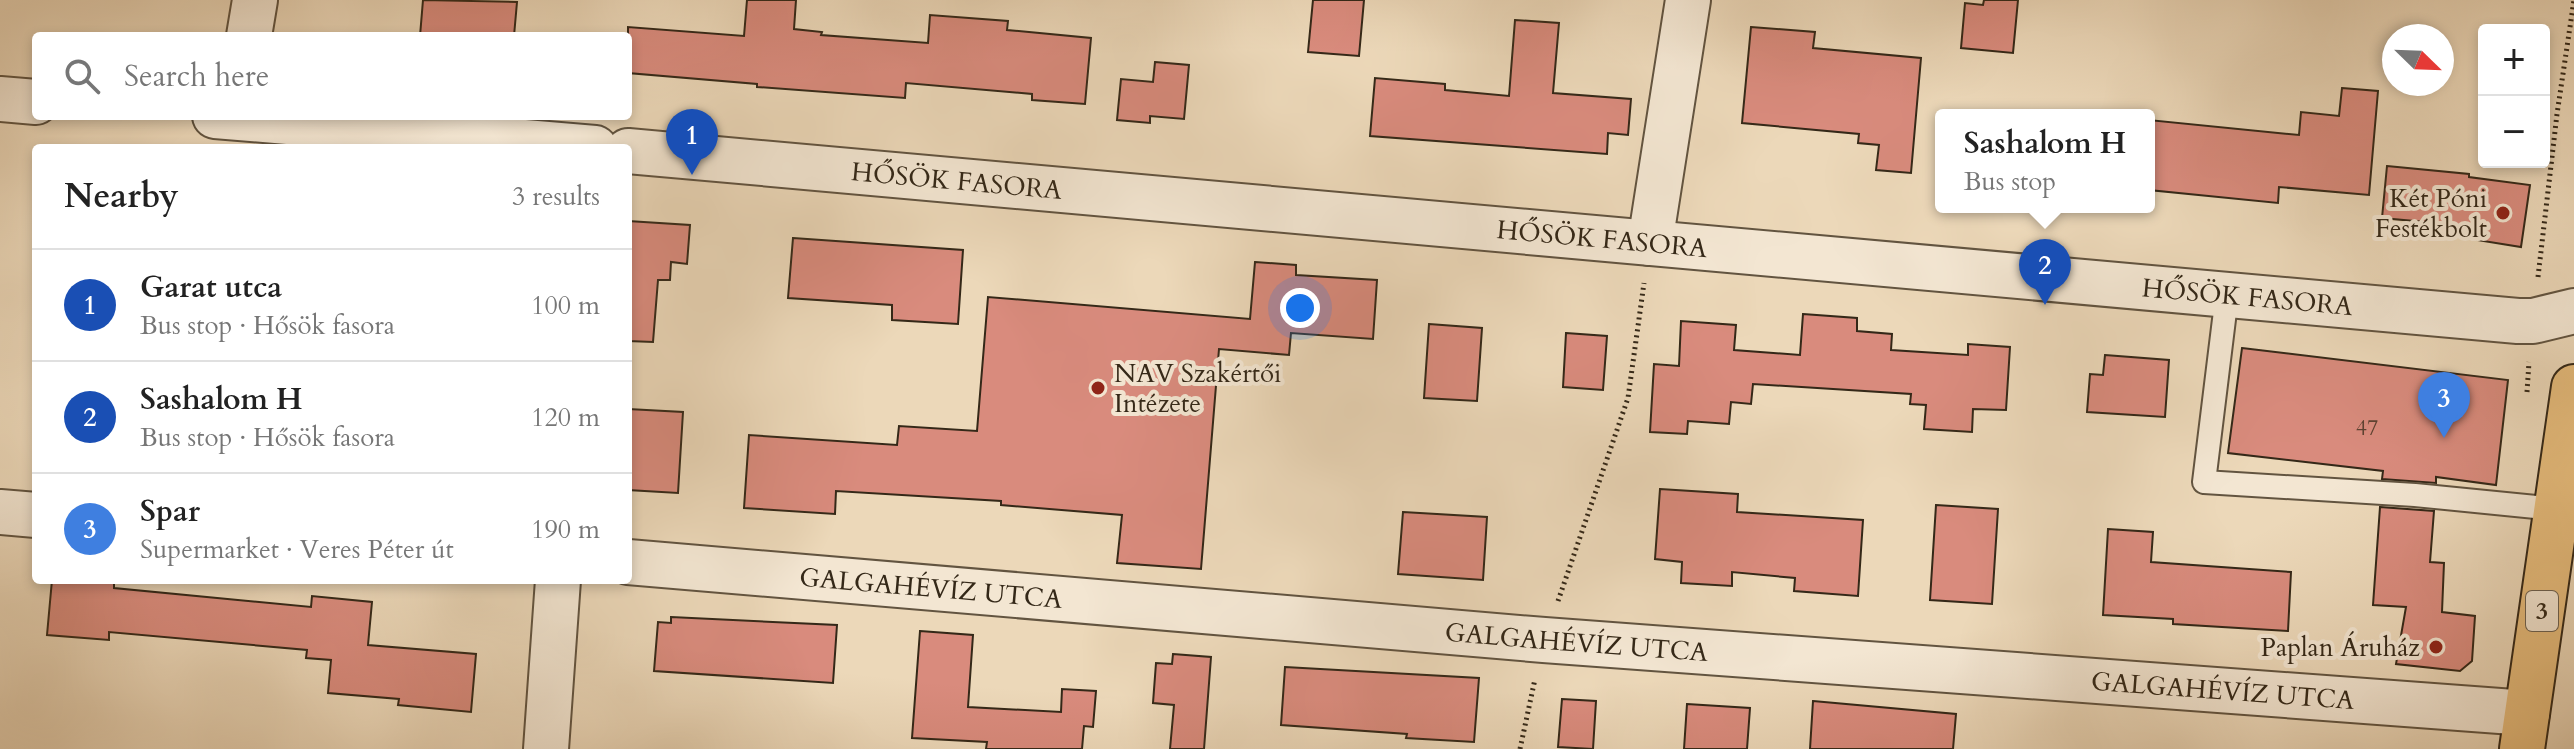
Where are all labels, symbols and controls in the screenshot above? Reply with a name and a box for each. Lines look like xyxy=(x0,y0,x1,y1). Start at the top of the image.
north arrow xyxy=(2382,24,2454,96)
map controls xyxy=(2478,24,2550,168)
button: + xyxy=(2478,24,2550,96)
search box xyxy=(32,32,632,120)
icon: search xyxy=(60,54,104,98)
text: Search here xyxy=(124,56,269,97)
button: − xyxy=(2478,96,2550,168)
pin: 1 xyxy=(666,109,718,175)
popup xyxy=(1935,109,2155,213)
text: Sashalom H xyxy=(1964,123,2126,164)
street label: HŐSÖK FASORA xyxy=(850,154,1064,208)
text: Bus stop xyxy=(1964,164,2056,199)
text: Nearby xyxy=(64,173,179,219)
text: 3 results xyxy=(512,179,600,214)
place label: Két Póni Festékbolt xyxy=(2375,181,2487,246)
marker: Két Póni Festékbolt xyxy=(2494,204,2512,222)
street label: HŐSÖK FASORA xyxy=(1495,212,1709,266)
pin: 2 xyxy=(2019,239,2071,305)
text: Garat utca xyxy=(140,267,282,308)
street label: HŐSÖK FASORA xyxy=(2141,270,2355,324)
text: 1 xyxy=(83,288,97,323)
text: 100 m xyxy=(531,288,600,323)
your location xyxy=(1280,288,1320,328)
text: Bus stop · Hősök fasora xyxy=(140,308,395,343)
place label: NAV Szakértői Intézete xyxy=(1114,356,1281,421)
pin: 3 xyxy=(2418,372,2470,438)
text: Sashalom H xyxy=(140,379,302,420)
marker: NAV Szakértői Intézete xyxy=(1089,379,1107,397)
text: 2 xyxy=(83,400,97,435)
text: 120 m xyxy=(531,400,600,435)
house number: 47 xyxy=(2356,413,2378,443)
text: Bus stop · Hősök fasora xyxy=(140,420,395,455)
text: Spar xyxy=(140,491,200,532)
text: 3 xyxy=(83,512,97,547)
text: 190 m xyxy=(531,512,600,547)
text: Supermarket · Veres Péter út xyxy=(140,532,454,567)
street label: GALGAHÉVÍZ UTCA xyxy=(798,560,1064,617)
road number: 3 xyxy=(2526,591,2558,631)
street label: GALGAHÉVÍZ UTCA xyxy=(1444,615,1710,670)
place label: Paplan Áruház xyxy=(2261,630,2420,665)
marker: Paplan Áruház xyxy=(2427,638,2445,656)
street label: GALGAHÉVÍZ UTCA xyxy=(2090,664,2356,718)

